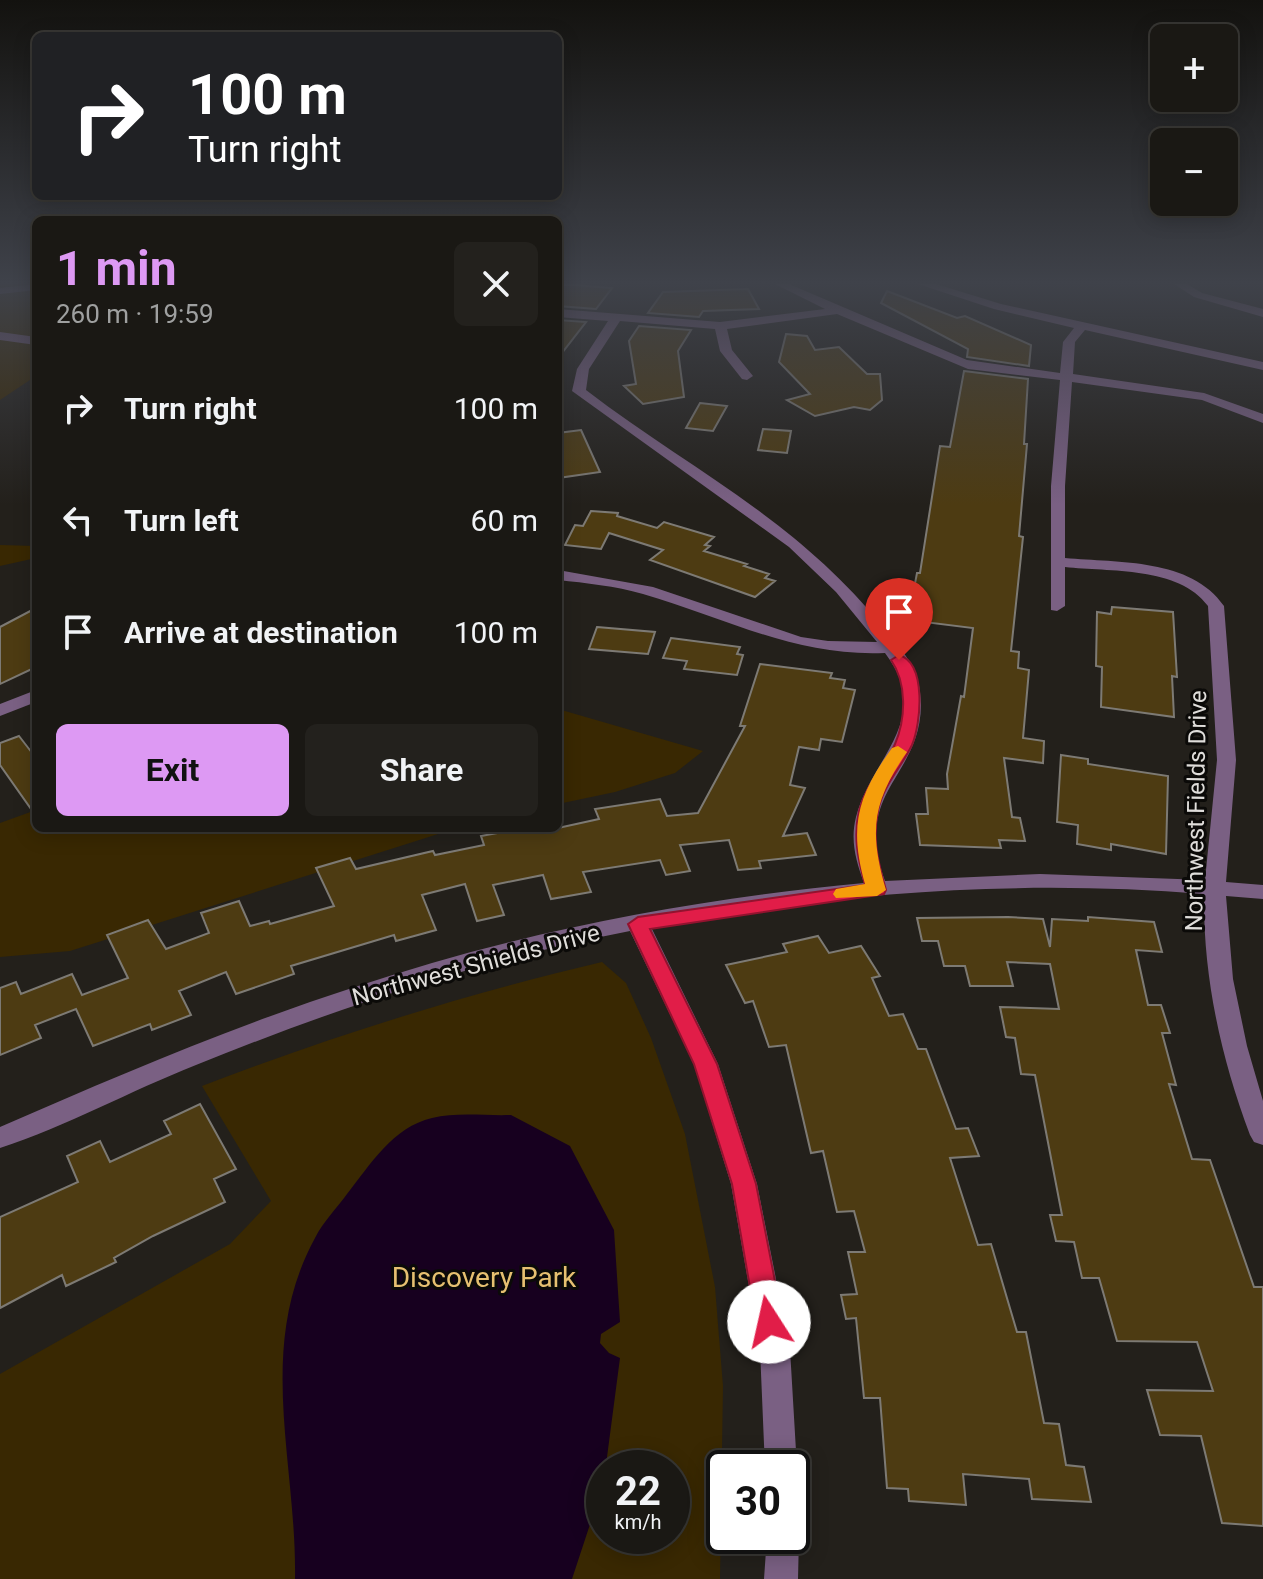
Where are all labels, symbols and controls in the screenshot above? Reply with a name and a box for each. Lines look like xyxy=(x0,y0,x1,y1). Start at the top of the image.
map controls xyxy=(1150,24,1238,216)
button: + xyxy=(1150,24,1238,112)
text: 100 m xyxy=(188,62,347,128)
icon: right xyxy=(56,64,160,168)
button: − xyxy=(1150,128,1238,216)
text: Turn right xyxy=(188,129,341,171)
text: 1 min xyxy=(56,240,177,297)
button: close xyxy=(454,242,538,326)
text: 260 m · 19:59 xyxy=(56,299,214,329)
icon: right xyxy=(56,386,100,430)
text: Turn right xyxy=(124,391,257,426)
text: 100 m xyxy=(454,391,538,426)
icon: left xyxy=(56,498,100,542)
text: Turn left xyxy=(124,503,239,538)
text: 60 m xyxy=(471,503,538,538)
pin xyxy=(865,578,933,660)
icon: arrive xyxy=(877,590,921,634)
icon: arrive xyxy=(56,610,100,654)
text: Arrive at destination xyxy=(124,615,398,650)
text: 100 m xyxy=(454,615,538,650)
street label: Northwest Fields Drive xyxy=(1180,690,1212,932)
button: Exit xyxy=(56,724,289,816)
button: Share xyxy=(305,724,538,816)
street label: Northwest Shields Drive xyxy=(349,918,603,1012)
park label: Discovery Park xyxy=(392,1261,577,1294)
position arrow xyxy=(727,1280,811,1364)
speed limit sign: 30 xyxy=(706,1450,810,1554)
text: 22 xyxy=(615,1468,661,1515)
text: km/h xyxy=(615,1510,661,1534)

